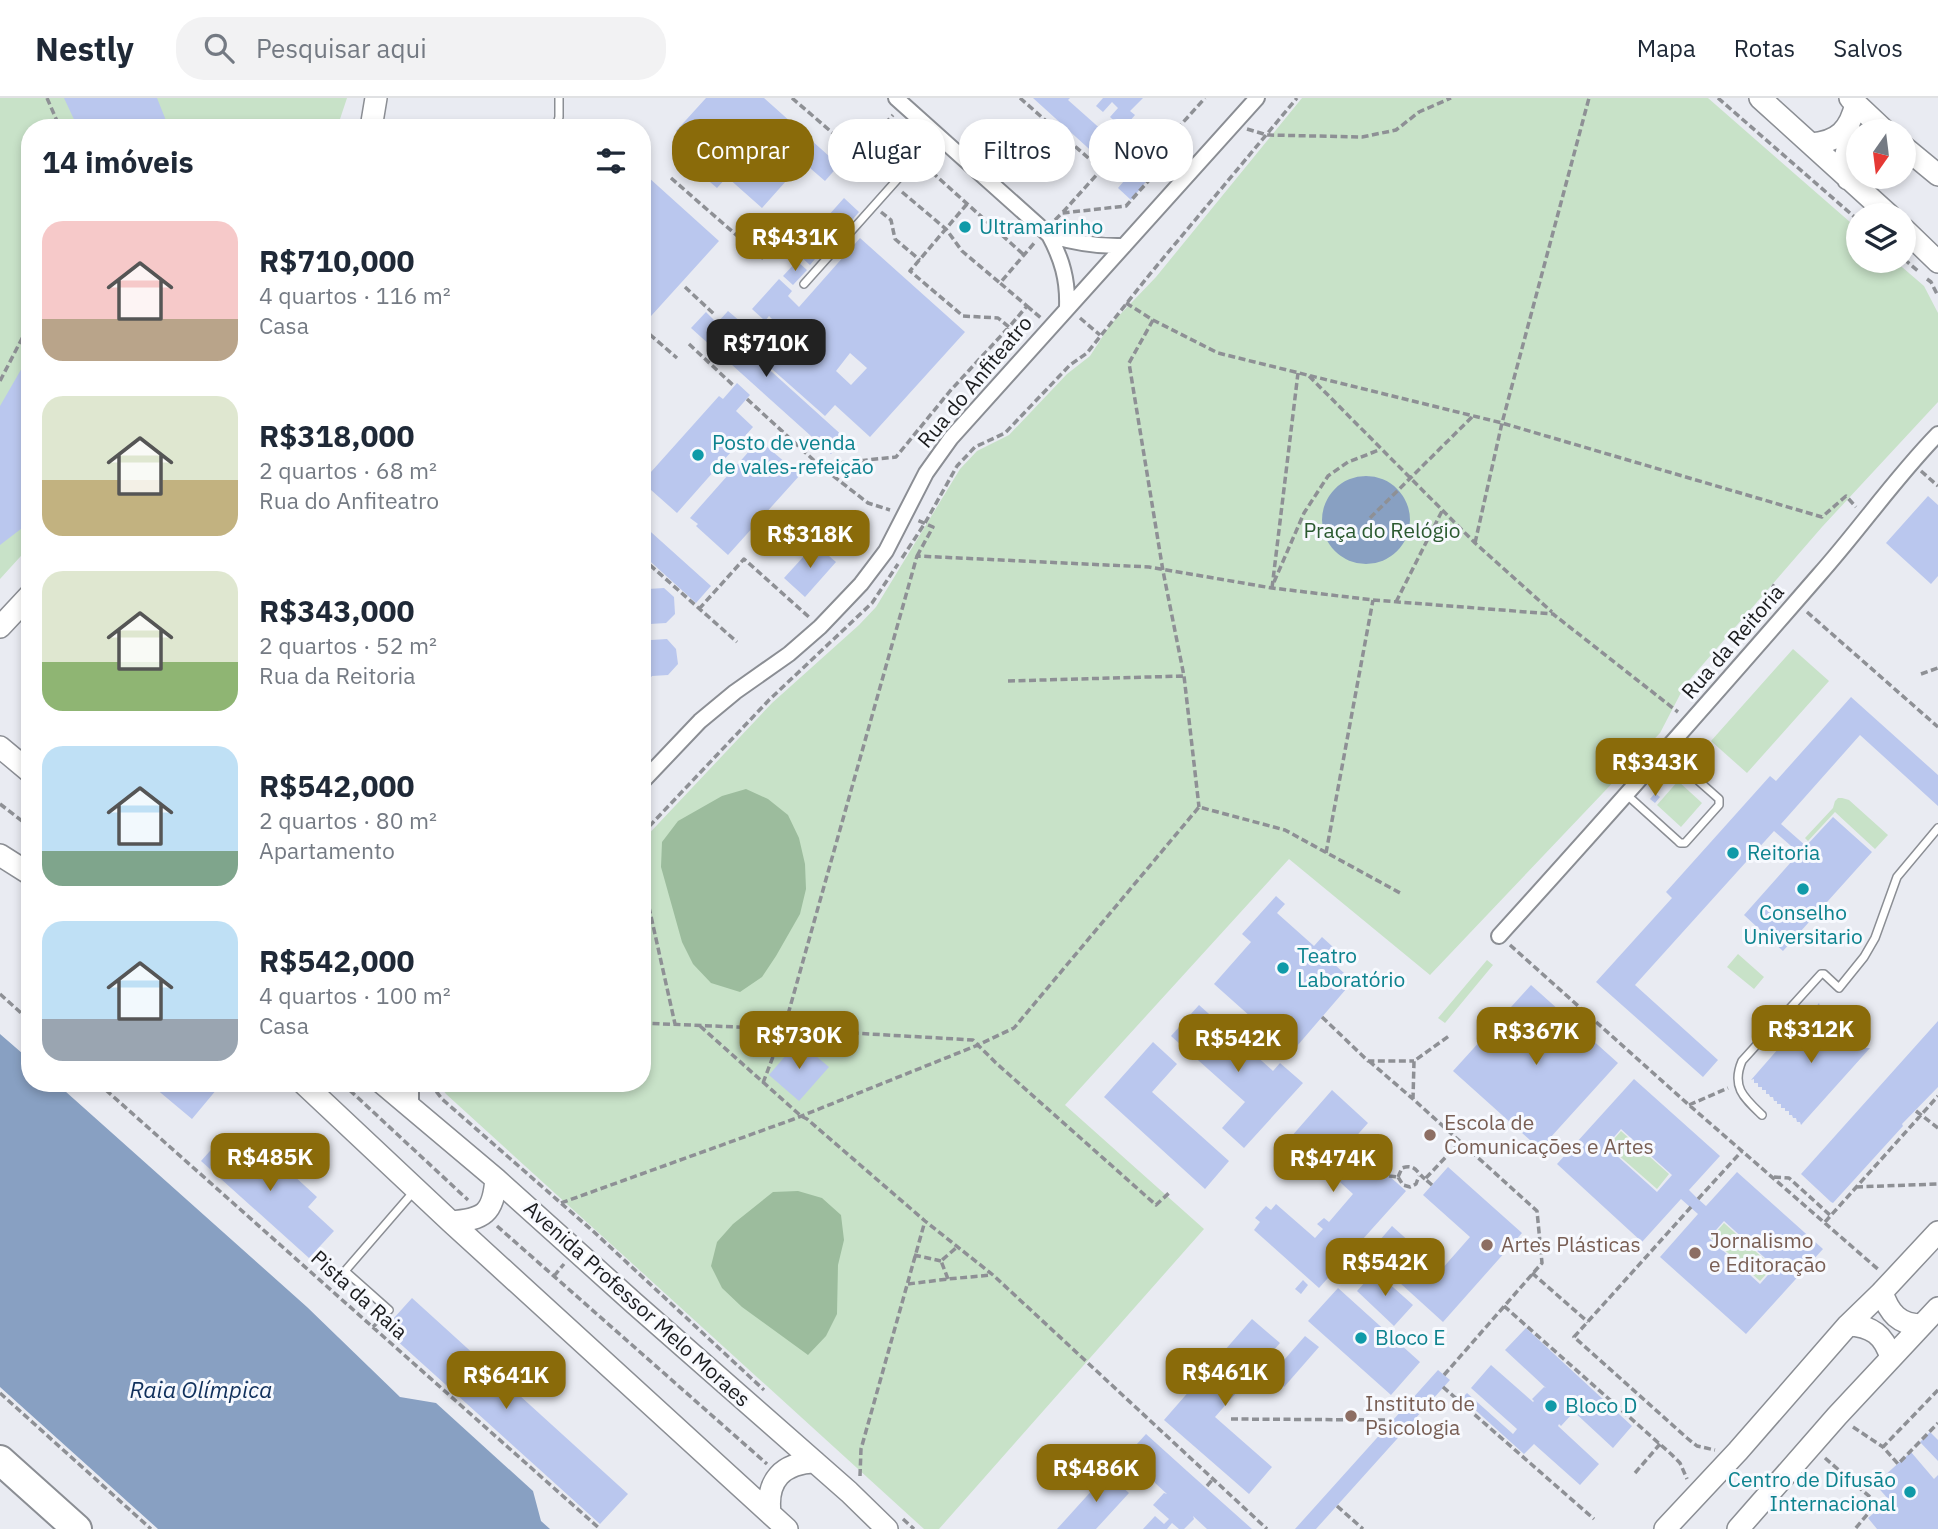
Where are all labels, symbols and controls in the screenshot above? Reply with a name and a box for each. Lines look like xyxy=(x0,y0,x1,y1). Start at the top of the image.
search box xyxy=(176,17,666,80)
text: Nestly xyxy=(35,27,134,70)
icon: search xyxy=(200,29,238,67)
text: Pesquisar aqui xyxy=(256,31,427,65)
text: Mapa xyxy=(1637,32,1696,64)
text: Rotas xyxy=(1734,32,1795,64)
text: Salvos xyxy=(1833,32,1903,64)
chip: Comprar xyxy=(672,119,814,182)
chip: Alugar xyxy=(828,119,945,182)
chip: Filtros xyxy=(959,119,1075,182)
chip: Novo xyxy=(1089,119,1193,182)
north arrow xyxy=(1846,119,1916,189)
map controls xyxy=(1846,119,1916,273)
text: 14 imóveis xyxy=(42,142,194,181)
icon: filters xyxy=(592,142,630,180)
button: layers xyxy=(1846,203,1916,273)
place label: Ultramarinho xyxy=(979,212,1103,240)
pin: R$431K xyxy=(738,214,852,273)
marker: Ultramarinho xyxy=(957,219,973,235)
text: R$431K xyxy=(752,221,838,251)
text: R$710,000 xyxy=(259,241,415,280)
icon: home xyxy=(98,249,182,333)
text: 4 quartos · 116 m² xyxy=(259,280,451,310)
street label: Rua do Anfiteatro xyxy=(911,309,1038,453)
text: Casa xyxy=(259,310,309,340)
pin: R$710K xyxy=(709,320,823,379)
text: R$710K xyxy=(723,327,809,357)
text: R$318,000 xyxy=(259,416,415,455)
icon: home xyxy=(98,424,182,508)
place label: Posto de venda de vales-refeição xyxy=(712,428,874,480)
marker: Posto de venda de vales-refeição xyxy=(690,447,706,463)
text: 2 quartos · 68 m² xyxy=(259,455,437,485)
text: Rua do Anfiteatro xyxy=(259,485,439,515)
pin: R$318K xyxy=(753,510,867,570)
park label: Praça do Relógio xyxy=(1303,516,1461,544)
text: R$318K xyxy=(767,518,853,548)
street label: Rua da Reitoria xyxy=(1675,578,1790,704)
text: R$343,000 xyxy=(259,591,415,630)
icon: home xyxy=(98,599,182,683)
text: 2 quartos · 52 m² xyxy=(259,630,437,660)
text: Rua da Reitoria xyxy=(259,660,416,690)
pin: R$343K xyxy=(1598,738,1712,798)
text: R$343K xyxy=(1612,746,1698,776)
text: R$542,000 xyxy=(259,766,415,805)
icon: home xyxy=(98,774,182,858)
text: 2 quartos · 80 m² xyxy=(259,805,437,835)
text: Apartamento xyxy=(259,835,395,865)
place label: Reitoria xyxy=(1747,838,1820,866)
marker: Reitoria xyxy=(1725,845,1741,861)
marker: Conselho Universitario xyxy=(1795,881,1811,897)
place label: Conselho Universitario xyxy=(1743,898,1863,950)
text: R$542,000 xyxy=(259,941,415,980)
place label: Teatro Laboratório xyxy=(1297,941,1405,993)
icon: home xyxy=(98,949,182,1033)
marker: Teatro Laboratório xyxy=(1275,960,1291,976)
text: 4 quartos · 100 m² xyxy=(259,980,451,1010)
pin: R$312K xyxy=(1754,1006,1868,1065)
pin: R$367K xyxy=(1479,1007,1593,1067)
text: Casa xyxy=(259,1010,309,1040)
pin: R$730K xyxy=(742,1012,856,1071)
text: R$312K xyxy=(1768,1013,1854,1043)
pin: R$542K xyxy=(1181,1014,1295,1074)
text: R$367K xyxy=(1493,1015,1579,1045)
text: R$730K xyxy=(756,1019,842,1049)
text: R$542K xyxy=(1195,1022,1281,1052)
place label: Escola de Comunicações e Artes xyxy=(1444,1108,1654,1160)
marker: Escola de Comunicações e Artes xyxy=(1422,1127,1438,1143)
pin: R$485K xyxy=(213,1134,327,1193)
pin: R$474K xyxy=(1276,1134,1390,1194)
text: R$485K xyxy=(227,1141,313,1171)
text: R$474K xyxy=(1290,1142,1376,1172)
street label: Avenida Professor Melo Moraes xyxy=(519,1194,757,1413)
place label: Jornalismo e Editoração xyxy=(1709,1226,1826,1278)
place label: Artes Plásticas xyxy=(1501,1230,1641,1258)
marker: Artes Plásticas xyxy=(1479,1237,1495,1253)
pin: R$542K xyxy=(1328,1238,1442,1298)
street label: Pista da Raia xyxy=(305,1243,414,1345)
marker: Jornalismo e Editoração xyxy=(1687,1245,1703,1261)
text: R$542K xyxy=(1342,1246,1428,1276)
place label: Bloco E xyxy=(1375,1323,1446,1351)
marker: Bloco E xyxy=(1353,1330,1369,1346)
pin: R$461K xyxy=(1168,1348,1282,1408)
pin: R$641K xyxy=(449,1352,563,1411)
text: R$461K xyxy=(1182,1356,1268,1386)
text: R$641K xyxy=(463,1359,549,1389)
water label: Raia Olímpica xyxy=(130,1374,272,1404)
place label: Instituto de Psicologia xyxy=(1365,1389,1475,1441)
place label: Bloco D xyxy=(1565,1391,1637,1419)
marker: Bloco D xyxy=(1543,1398,1559,1414)
marker: Instituto de Psicologia xyxy=(1343,1408,1359,1424)
pin: R$486K xyxy=(1039,1444,1153,1504)
text: R$486K xyxy=(1053,1452,1139,1482)
place label: Centro de Difusão Internacional xyxy=(1728,1465,1896,1517)
marker: Centro de Difusão Internacional xyxy=(1902,1484,1918,1500)

